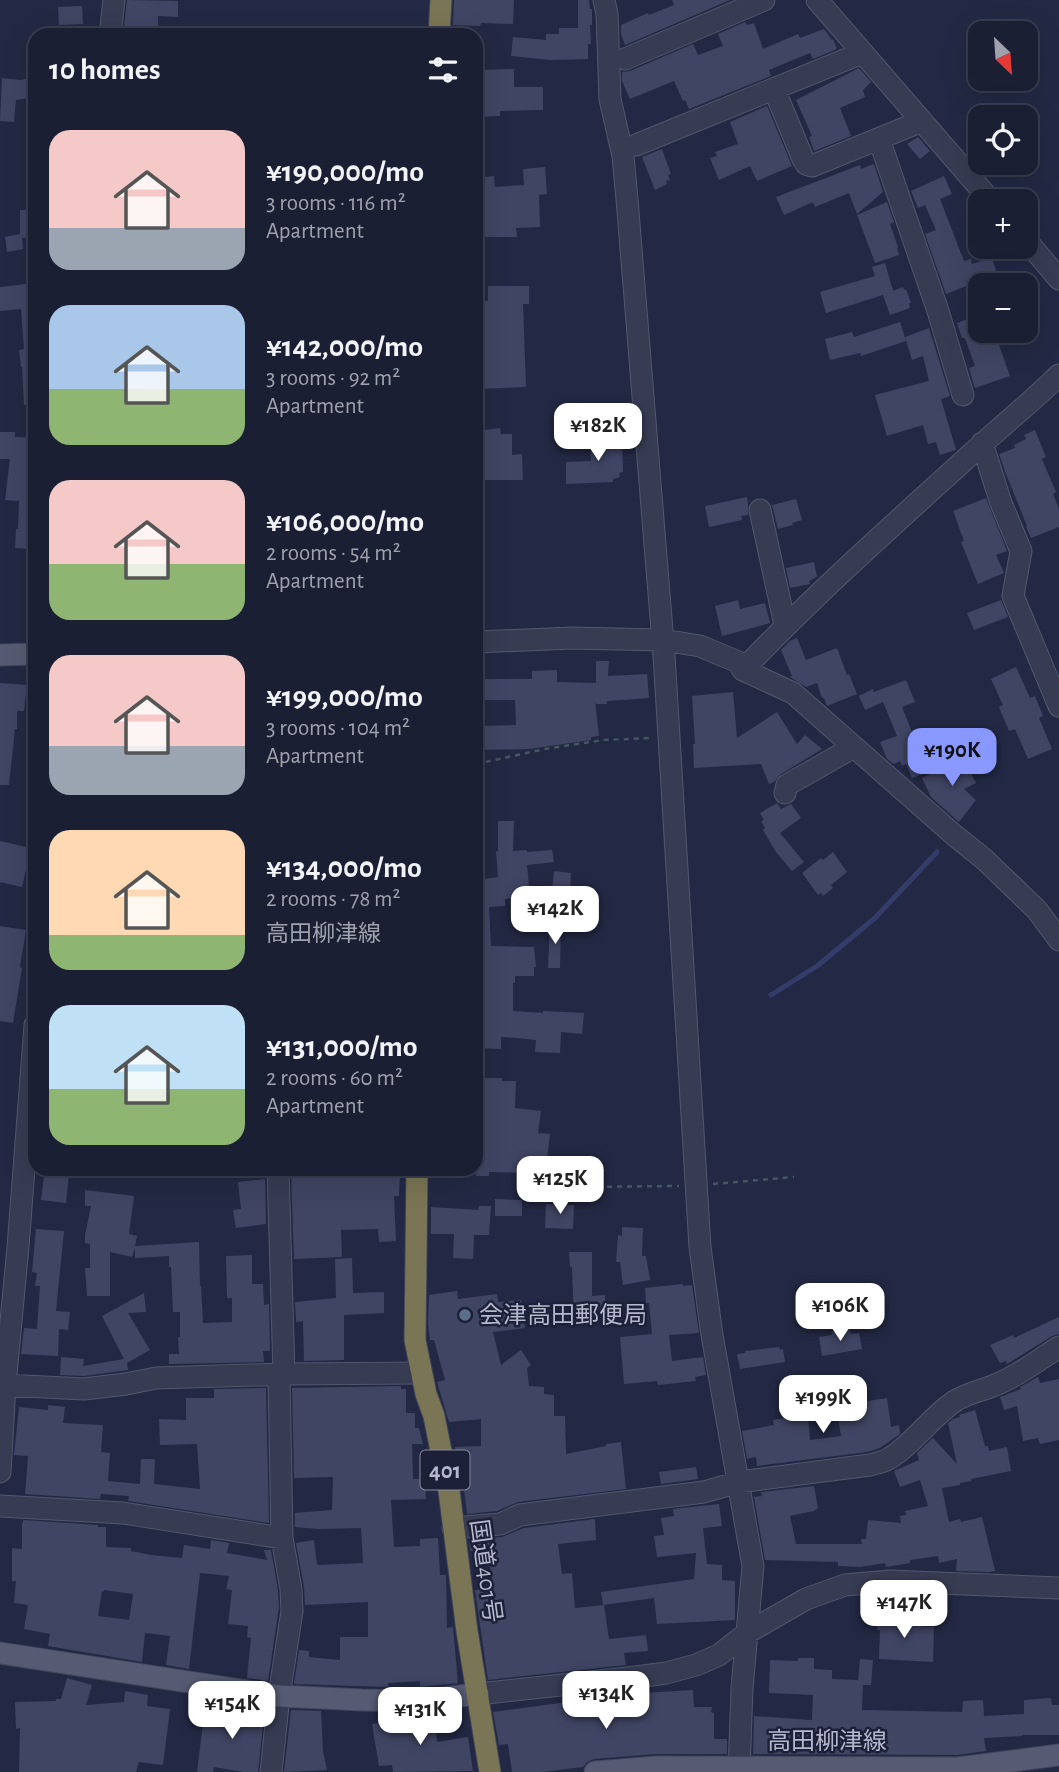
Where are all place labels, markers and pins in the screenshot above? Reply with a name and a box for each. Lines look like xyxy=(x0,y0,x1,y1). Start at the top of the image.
pin: ¥182K xyxy=(549,404,647,463)
pin: ¥190K xyxy=(903,728,1001,788)
pin: ¥142K xyxy=(506,886,604,946)
pin: ¥125K xyxy=(511,1156,609,1216)
pin: ¥106K xyxy=(791,1284,889,1343)
place label: 会津高田郵便局 xyxy=(479,1302,647,1328)
marker: 会津高田郵便局 xyxy=(457,1307,473,1323)
pin: ¥199K xyxy=(774,1376,872,1435)
pin: ¥147K xyxy=(855,1580,953,1640)
pin: ¥134K xyxy=(557,1672,655,1731)
pin: ¥154K xyxy=(183,1682,281,1741)
pin: ¥131K xyxy=(371,1688,469,1747)

